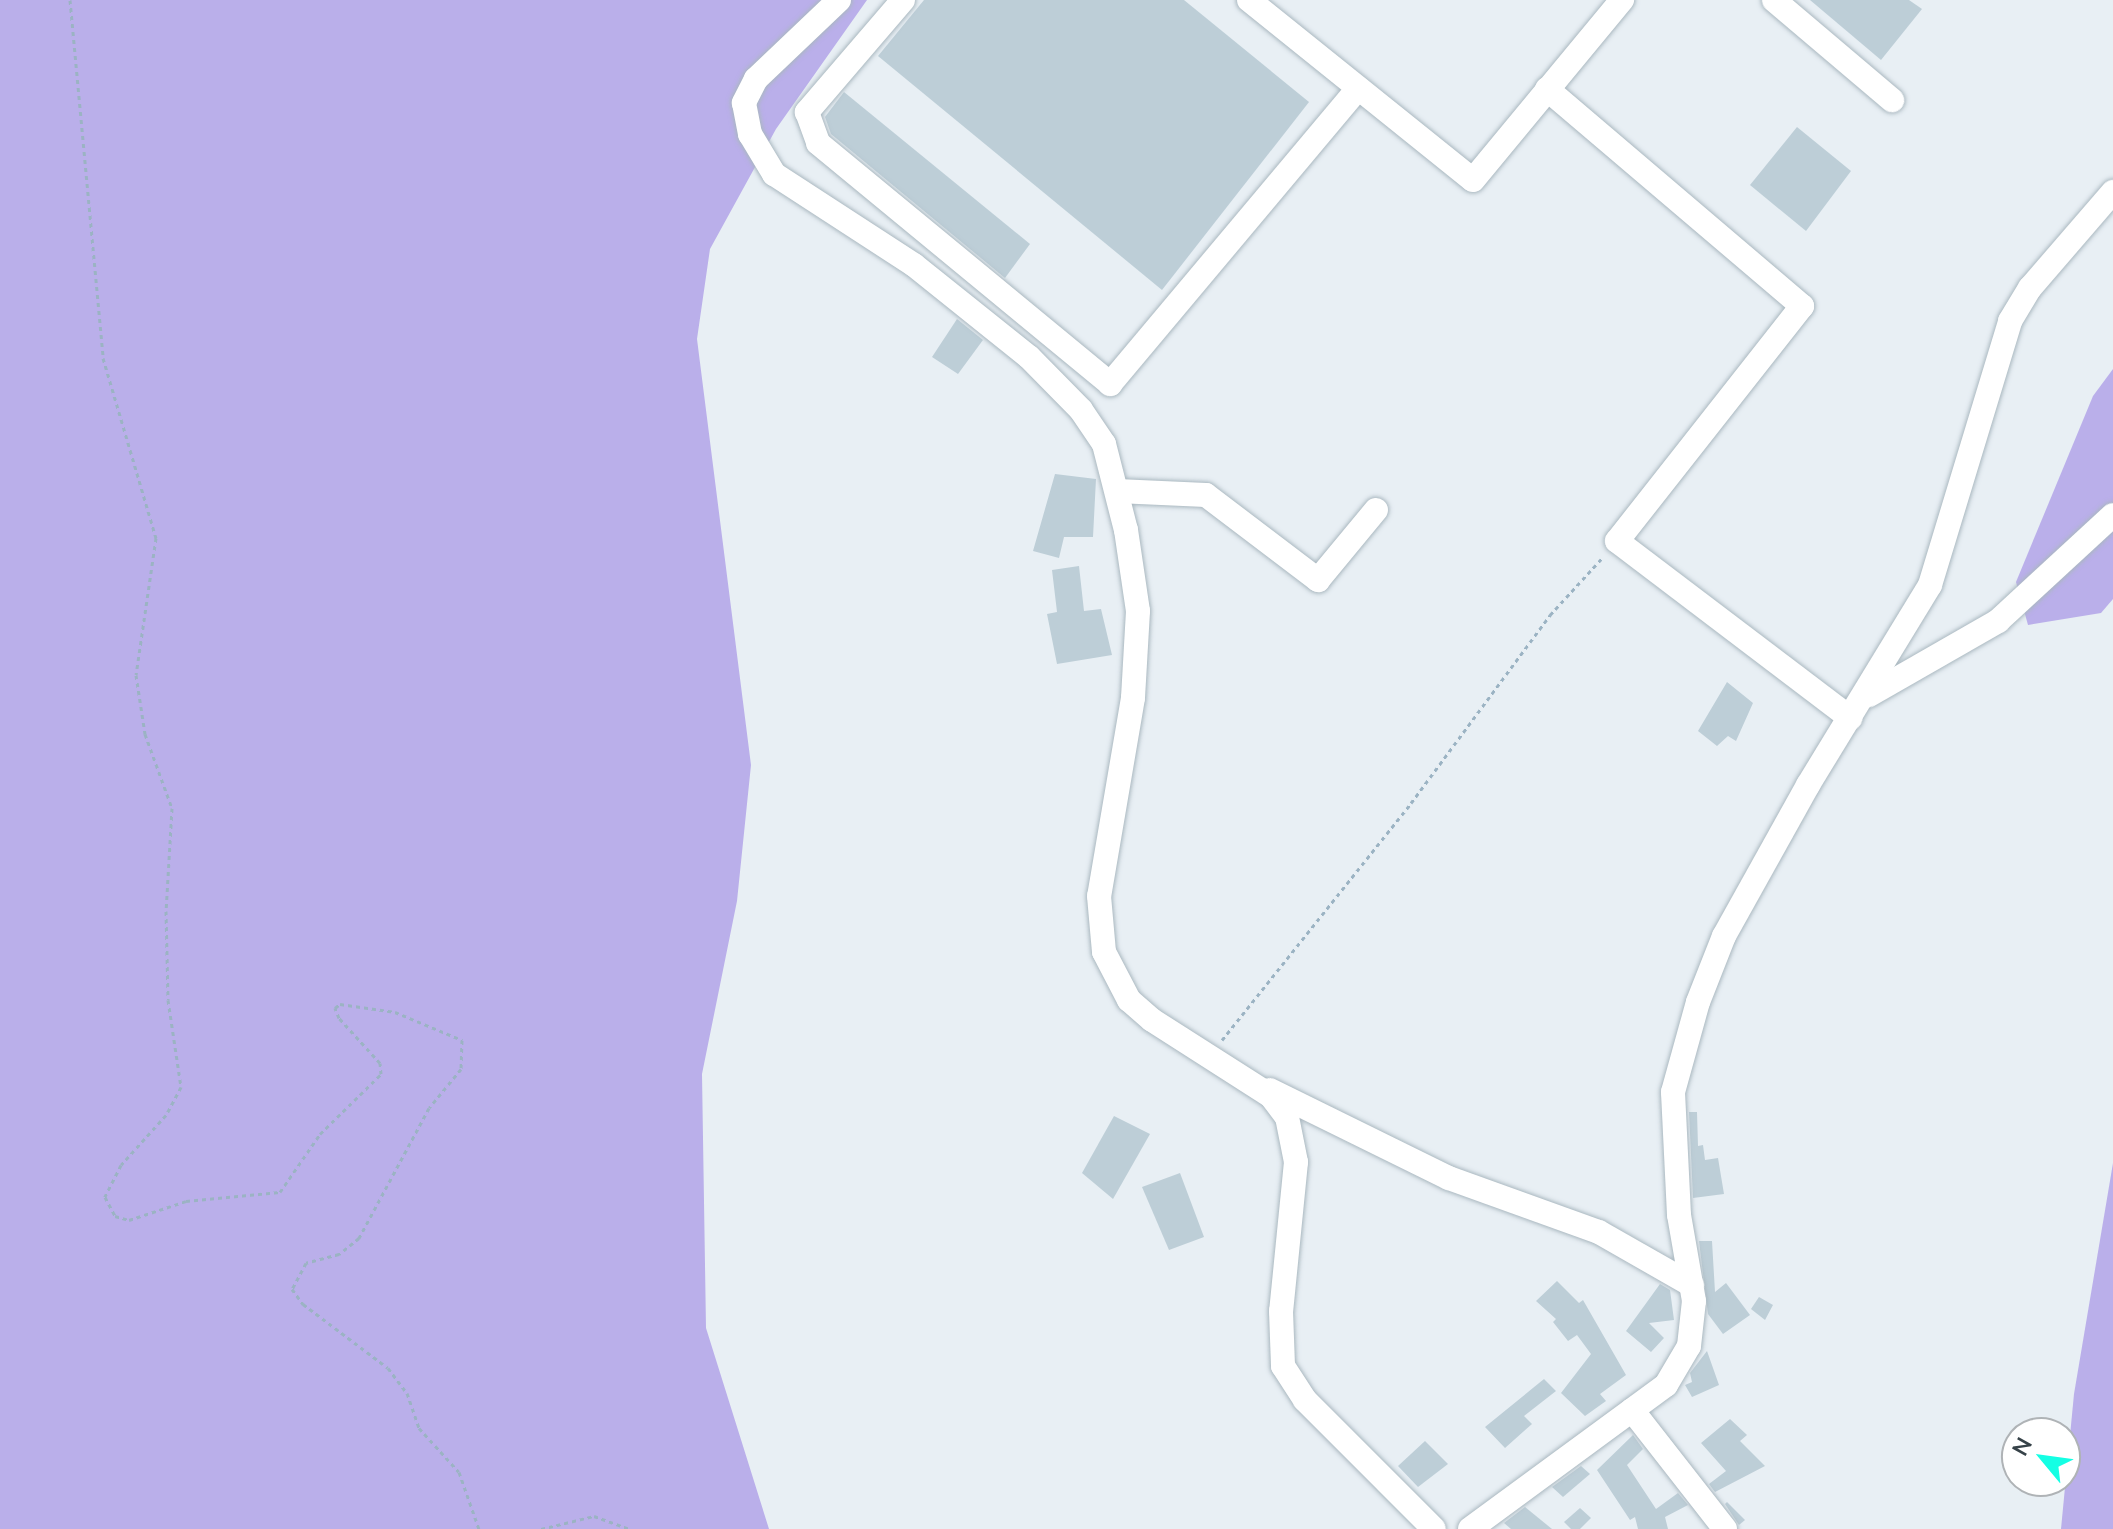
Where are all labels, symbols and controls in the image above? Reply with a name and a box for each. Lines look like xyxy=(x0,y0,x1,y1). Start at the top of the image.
north arrow xyxy=(2001,1417,2081,1497)
text: N xyxy=(2005,1432,2038,1460)

